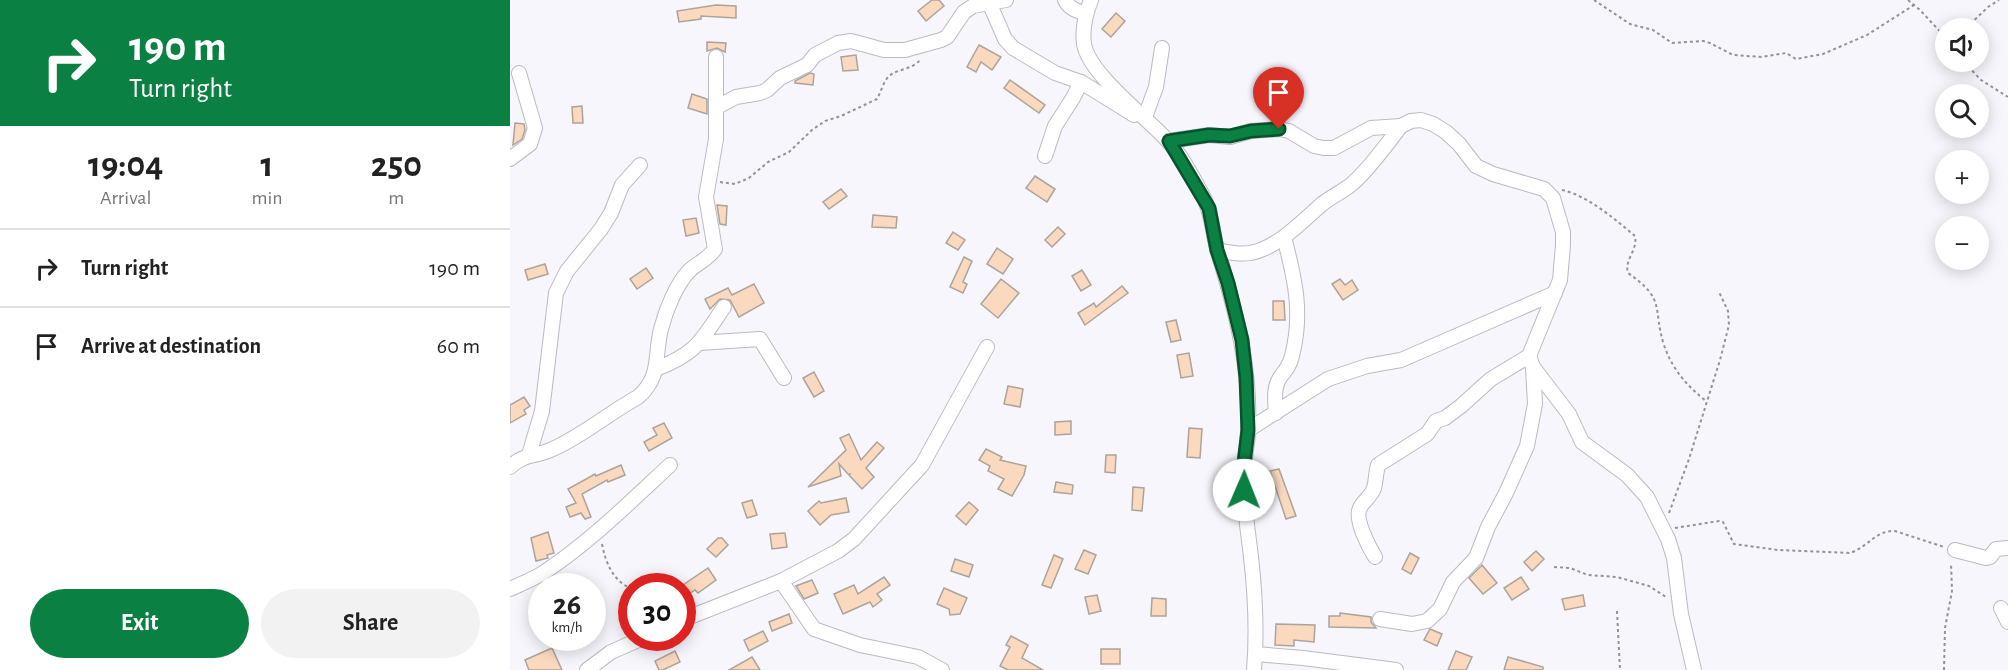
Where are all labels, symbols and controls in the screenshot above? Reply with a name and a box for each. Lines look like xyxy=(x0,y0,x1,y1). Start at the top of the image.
map controls xyxy=(1935,18,1989,270)
button: sound xyxy=(1935,18,1989,72)
icon: right xyxy=(30,24,108,102)
text: 190 m xyxy=(129,26,227,68)
pin xyxy=(1253,67,1304,129)
text: Turn right xyxy=(129,75,232,102)
icon: arrive xyxy=(1262,76,1295,109)
button: search xyxy=(1935,84,1989,138)
text: 19:04 xyxy=(88,147,163,183)
text: 1 xyxy=(261,147,274,183)
text: 250 xyxy=(371,147,422,183)
button: + xyxy=(1935,150,1989,204)
text: Arrival xyxy=(100,188,151,208)
text: min xyxy=(252,188,283,208)
text: m xyxy=(388,188,404,208)
button: − xyxy=(1935,216,1989,270)
icon: right xyxy=(30,252,63,285)
text: Turn right xyxy=(81,257,168,279)
text: 190 m xyxy=(429,257,480,279)
icon: arrive xyxy=(30,330,63,363)
text: Arrive at destination xyxy=(81,335,261,357)
text: 60 m xyxy=(437,335,480,357)
position arrow xyxy=(1212,458,1276,522)
speed limit sign: 30 xyxy=(618,573,696,651)
button: Exit xyxy=(30,589,249,658)
button: Share xyxy=(261,589,480,658)
text: 26 xyxy=(553,590,581,620)
text: km/h xyxy=(552,620,582,635)

